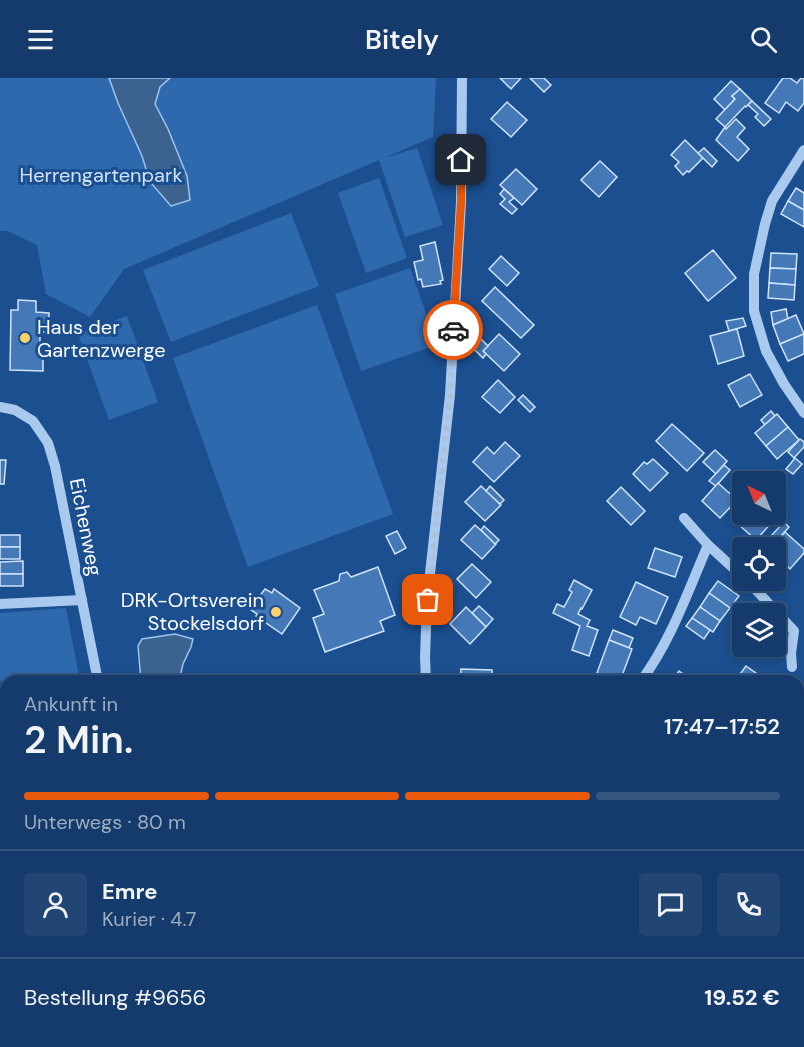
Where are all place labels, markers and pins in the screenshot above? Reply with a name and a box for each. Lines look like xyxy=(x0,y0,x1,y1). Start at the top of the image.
pin xyxy=(435,134,486,185)
place label: Haus der Gartenzwerge xyxy=(37,314,166,363)
marker: Haus der Gartenzwerge xyxy=(18,331,32,345)
pin xyxy=(402,574,453,625)
place label: DRK-Ortsverein Stockelsdorf xyxy=(121,587,264,636)
marker: DRK-Ortsverein Stockelsdorf xyxy=(269,605,283,619)

